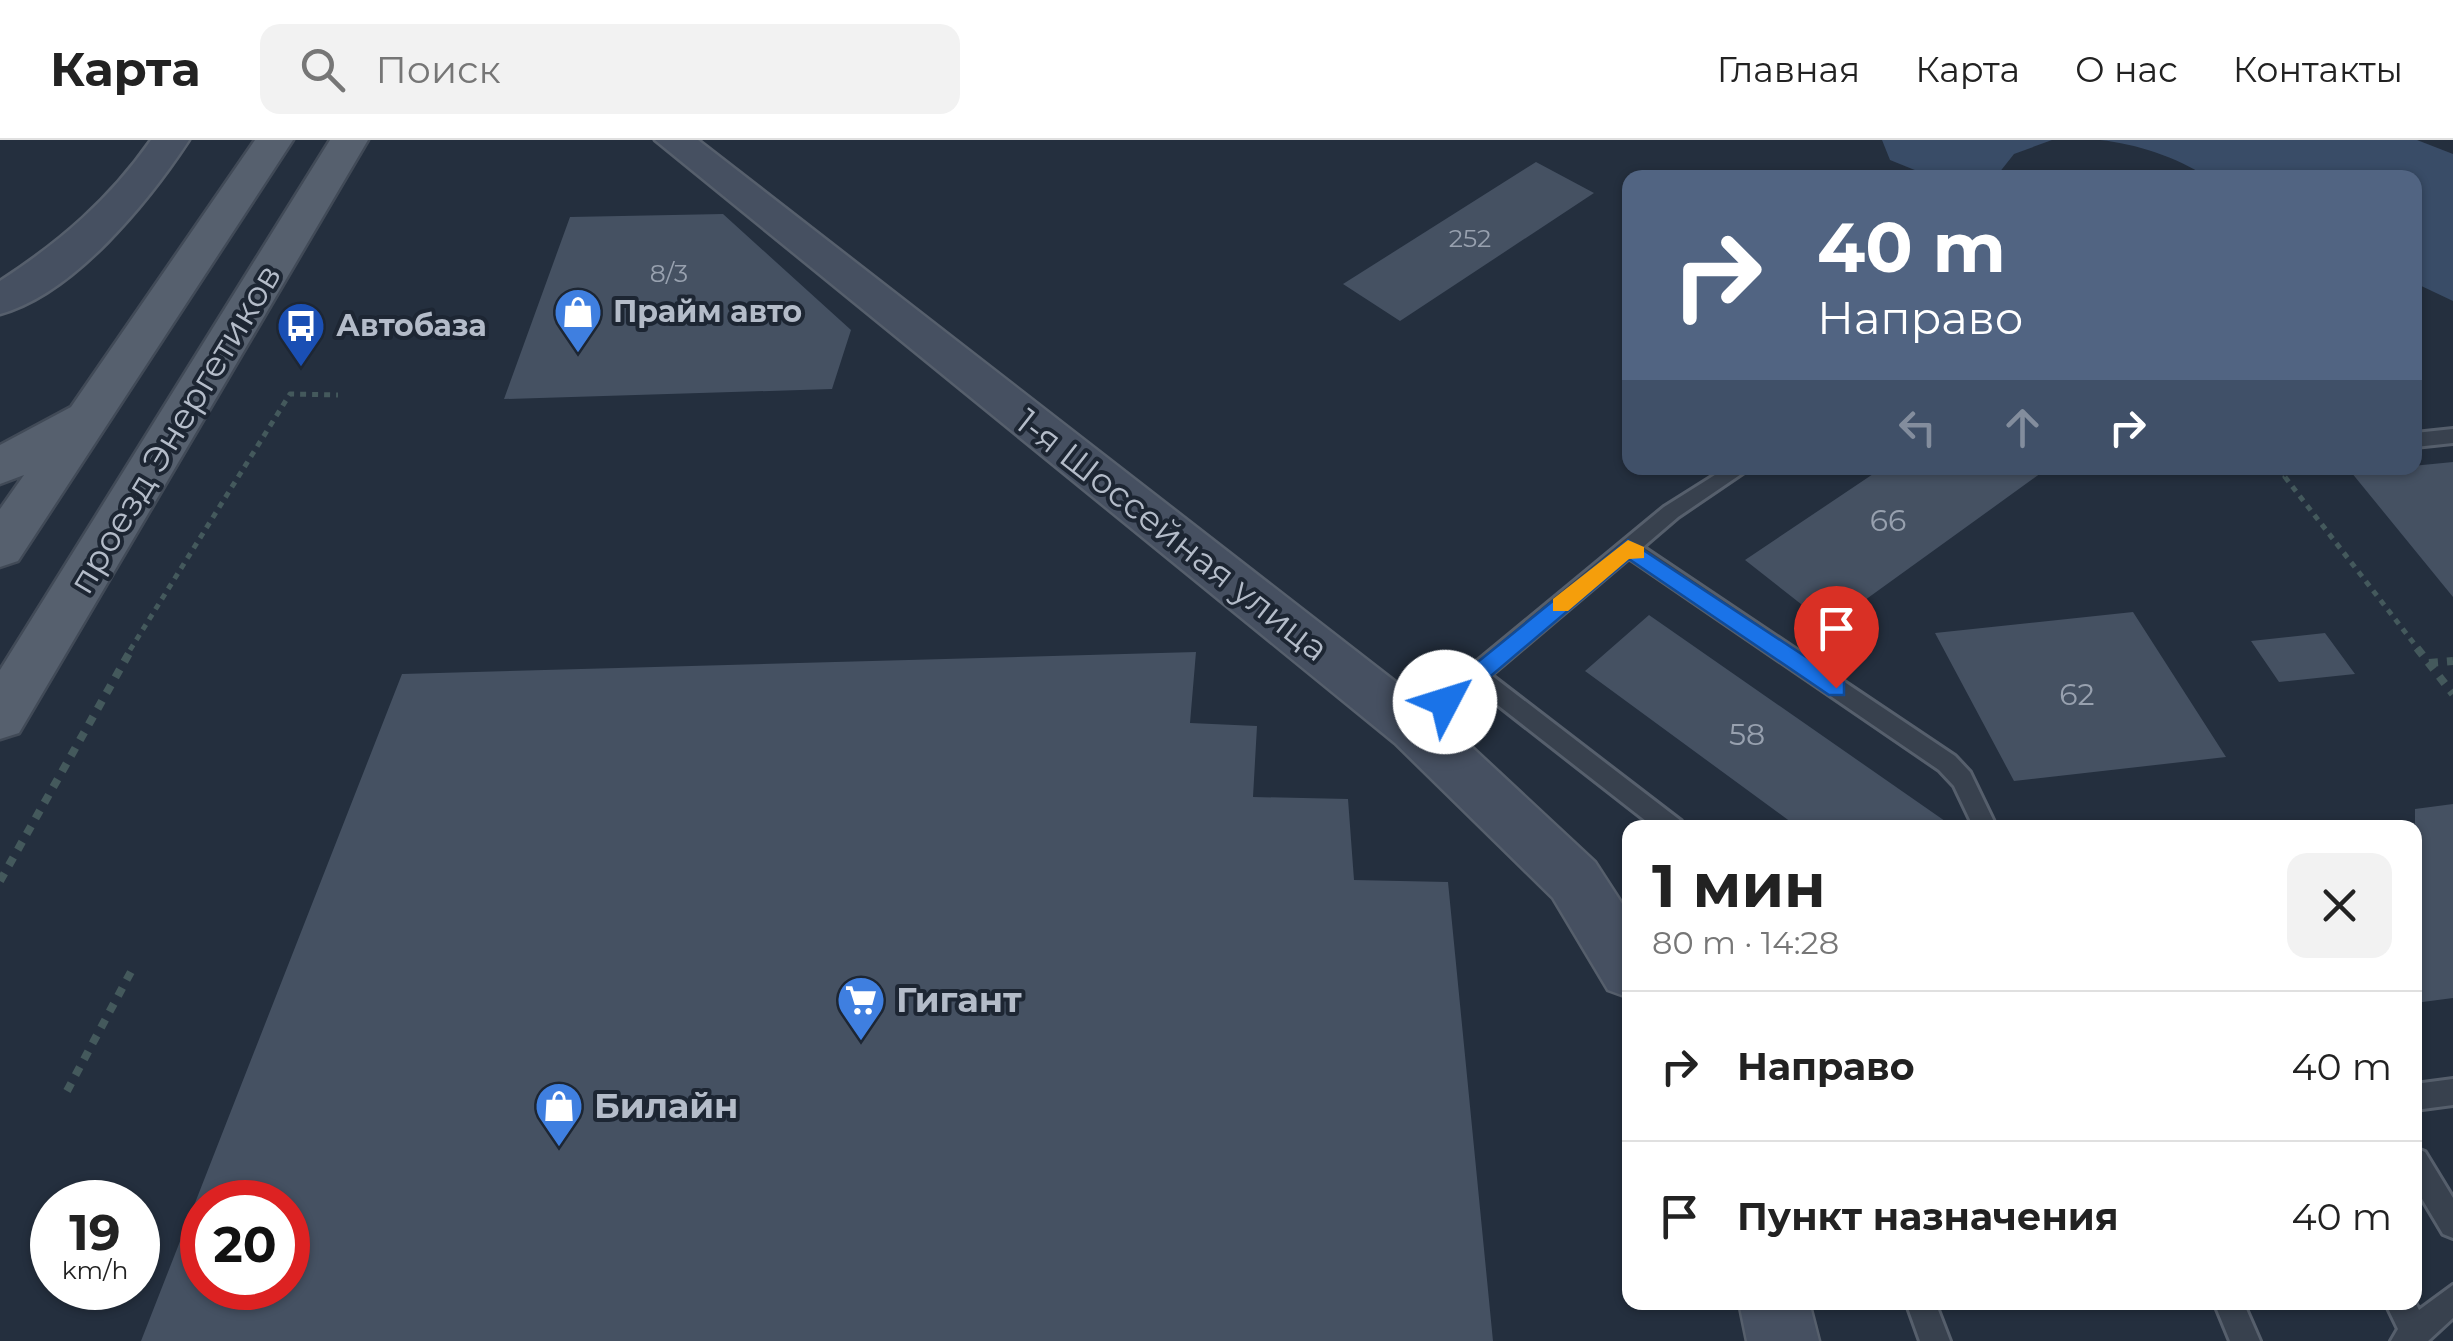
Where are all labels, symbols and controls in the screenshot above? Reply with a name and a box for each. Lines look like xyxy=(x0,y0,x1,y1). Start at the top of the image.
search box xyxy=(260,24,960,114)
text: Карта xyxy=(50,40,200,98)
icon: search xyxy=(295,42,350,97)
text: Поиск xyxy=(375,46,501,93)
text: Главная xyxy=(1717,48,1860,91)
text: Карта xyxy=(1915,48,2020,91)
text: О нас xyxy=(2075,48,2178,91)
text: Контакты xyxy=(2233,48,2403,91)
text: 40 m xyxy=(1817,204,2006,290)
icon: right xyxy=(1652,210,1782,340)
house number: 252 xyxy=(1449,223,1491,253)
street label: проезд Энергетиков xyxy=(59,256,290,601)
house number: 8/3 xyxy=(650,258,688,288)
shop icon: Прайм авто xyxy=(552,286,604,354)
text: Направо xyxy=(1817,290,2023,345)
place label: Прайм авто xyxy=(613,293,802,330)
bus stop icon: Автобаза xyxy=(275,300,327,368)
place label: Автобаза xyxy=(336,307,487,344)
street label: 1-я Шоссейная улица xyxy=(1008,399,1337,670)
icon: left xyxy=(1890,400,1945,455)
icon: ahead xyxy=(1995,400,2050,455)
icon: right xyxy=(2100,400,2155,455)
house number: 66 xyxy=(1870,502,1906,539)
pin xyxy=(1794,586,1879,689)
icon: arrive xyxy=(1809,601,1864,656)
position arrow xyxy=(1393,650,1497,754)
house number: 62 xyxy=(2059,676,2095,713)
house number: 58 xyxy=(1729,716,1765,753)
text: 1 мин xyxy=(1652,849,1826,922)
button: close xyxy=(2287,853,2392,958)
text: 80 m · 14:28 xyxy=(1652,923,1839,962)
supermarket icon: Гигант xyxy=(835,974,887,1042)
place label: Гигант xyxy=(896,978,1022,1021)
icon: right xyxy=(1652,1039,1707,1094)
text: Направо xyxy=(1737,1043,1915,1090)
text: 40 m xyxy=(2291,1043,2392,1090)
shop icon: Билайн xyxy=(533,1080,585,1148)
place label: Билайн xyxy=(594,1084,738,1127)
speed limit sign: 20 xyxy=(180,1180,310,1310)
icon: arrive xyxy=(1652,1189,1707,1244)
text: Пункт назначения xyxy=(1737,1193,2119,1240)
text: 40 m xyxy=(2291,1193,2392,1240)
text: 19 xyxy=(69,1202,121,1263)
text: km/h xyxy=(62,1255,128,1285)

